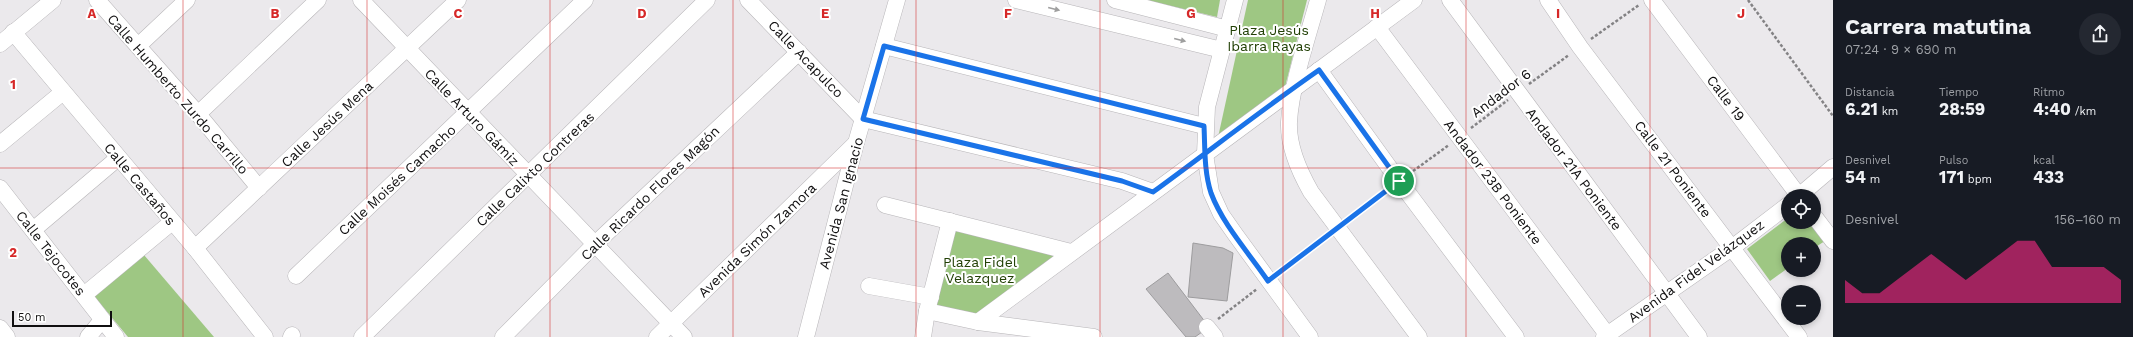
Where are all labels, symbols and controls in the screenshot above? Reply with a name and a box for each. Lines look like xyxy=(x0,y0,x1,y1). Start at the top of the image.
text: A xyxy=(88,6,97,21)
text: B xyxy=(271,6,280,21)
text: C xyxy=(454,6,463,21)
text: D xyxy=(637,6,647,21)
text: E xyxy=(821,6,829,21)
text: F xyxy=(1004,6,1012,21)
text: G xyxy=(1186,6,1196,21)
text: H xyxy=(1370,6,1380,21)
text: I xyxy=(1556,6,1560,21)
text: J xyxy=(1737,6,1745,21)
one-way arrow xyxy=(1048,7,1060,13)
street label: Calle Humberto Zurdo Carrillo xyxy=(104,11,252,177)
button: share xyxy=(2079,13,2121,55)
text: Carrera matutina xyxy=(1845,14,2031,39)
street label: Calle Acapulco xyxy=(765,17,847,101)
park label: Plaza Jesús Ibarra Rayas xyxy=(1227,22,1311,54)
one-way arrow xyxy=(1174,37,1186,43)
text: 07:24 · 9 × 690 m xyxy=(1845,42,1956,57)
street label: Calle Arturo Gámiz xyxy=(422,65,522,169)
street label: Andador 6 xyxy=(1468,65,1534,121)
street label: Calle 19 xyxy=(1704,72,1748,124)
text: 1 xyxy=(10,77,16,92)
street label: Calle Jesús Mena xyxy=(278,77,376,170)
text: Distancia xyxy=(1845,86,1895,99)
text: Tiempo xyxy=(1939,86,1979,99)
text: Ritmo xyxy=(2033,86,2065,99)
text: 6.21 xyxy=(1845,99,1878,119)
text: 28:59 xyxy=(1939,99,1985,119)
text: 4:40 xyxy=(2033,99,2071,119)
street label: Andador 21A Poniente xyxy=(1523,105,1625,233)
text: km xyxy=(1878,105,1898,118)
text: /km xyxy=(2071,105,2096,118)
street label: Calle Calixto Contreras xyxy=(473,108,597,230)
street label: Andador 23B Poniente xyxy=(1441,116,1545,248)
street label: Calle 21 Poniente xyxy=(1631,117,1715,221)
street label: Calle Moisés Camacho xyxy=(335,122,459,238)
street label: Calle Ricardo Flores Magón xyxy=(577,123,723,263)
street label: Avenida San Ignacio xyxy=(816,135,866,271)
street label: Calle Castaños xyxy=(101,140,179,228)
text: Desnivel xyxy=(1845,154,1890,167)
text: Pulso xyxy=(1939,154,1968,167)
text: kcal xyxy=(2033,154,2055,167)
pin xyxy=(1382,164,1416,198)
text: 54 xyxy=(1845,167,1866,187)
text: 171 xyxy=(1939,167,1964,187)
text: 433 xyxy=(2033,167,2064,187)
icon: arrive xyxy=(1388,170,1410,192)
text: m xyxy=(1866,173,1880,186)
text: bpm xyxy=(1964,173,1992,186)
street label: Avenida Simón Zamora xyxy=(695,180,819,300)
map controls xyxy=(1781,189,1821,325)
button: locate xyxy=(1781,189,1821,229)
street label: Calle Tejocotes xyxy=(13,207,89,299)
text: Desnivel xyxy=(1845,212,1898,227)
text: 156–160 m xyxy=(2054,212,2121,227)
street label: Avenida Fidel Velázquez xyxy=(1625,216,1767,326)
button: + xyxy=(1781,237,1821,277)
text: 2 xyxy=(9,245,17,260)
park label: Plaza Fidel Velazquez xyxy=(943,254,1018,286)
button: − xyxy=(1781,285,1821,325)
scale bar xyxy=(12,309,112,328)
text: 50 m xyxy=(18,311,45,324)

